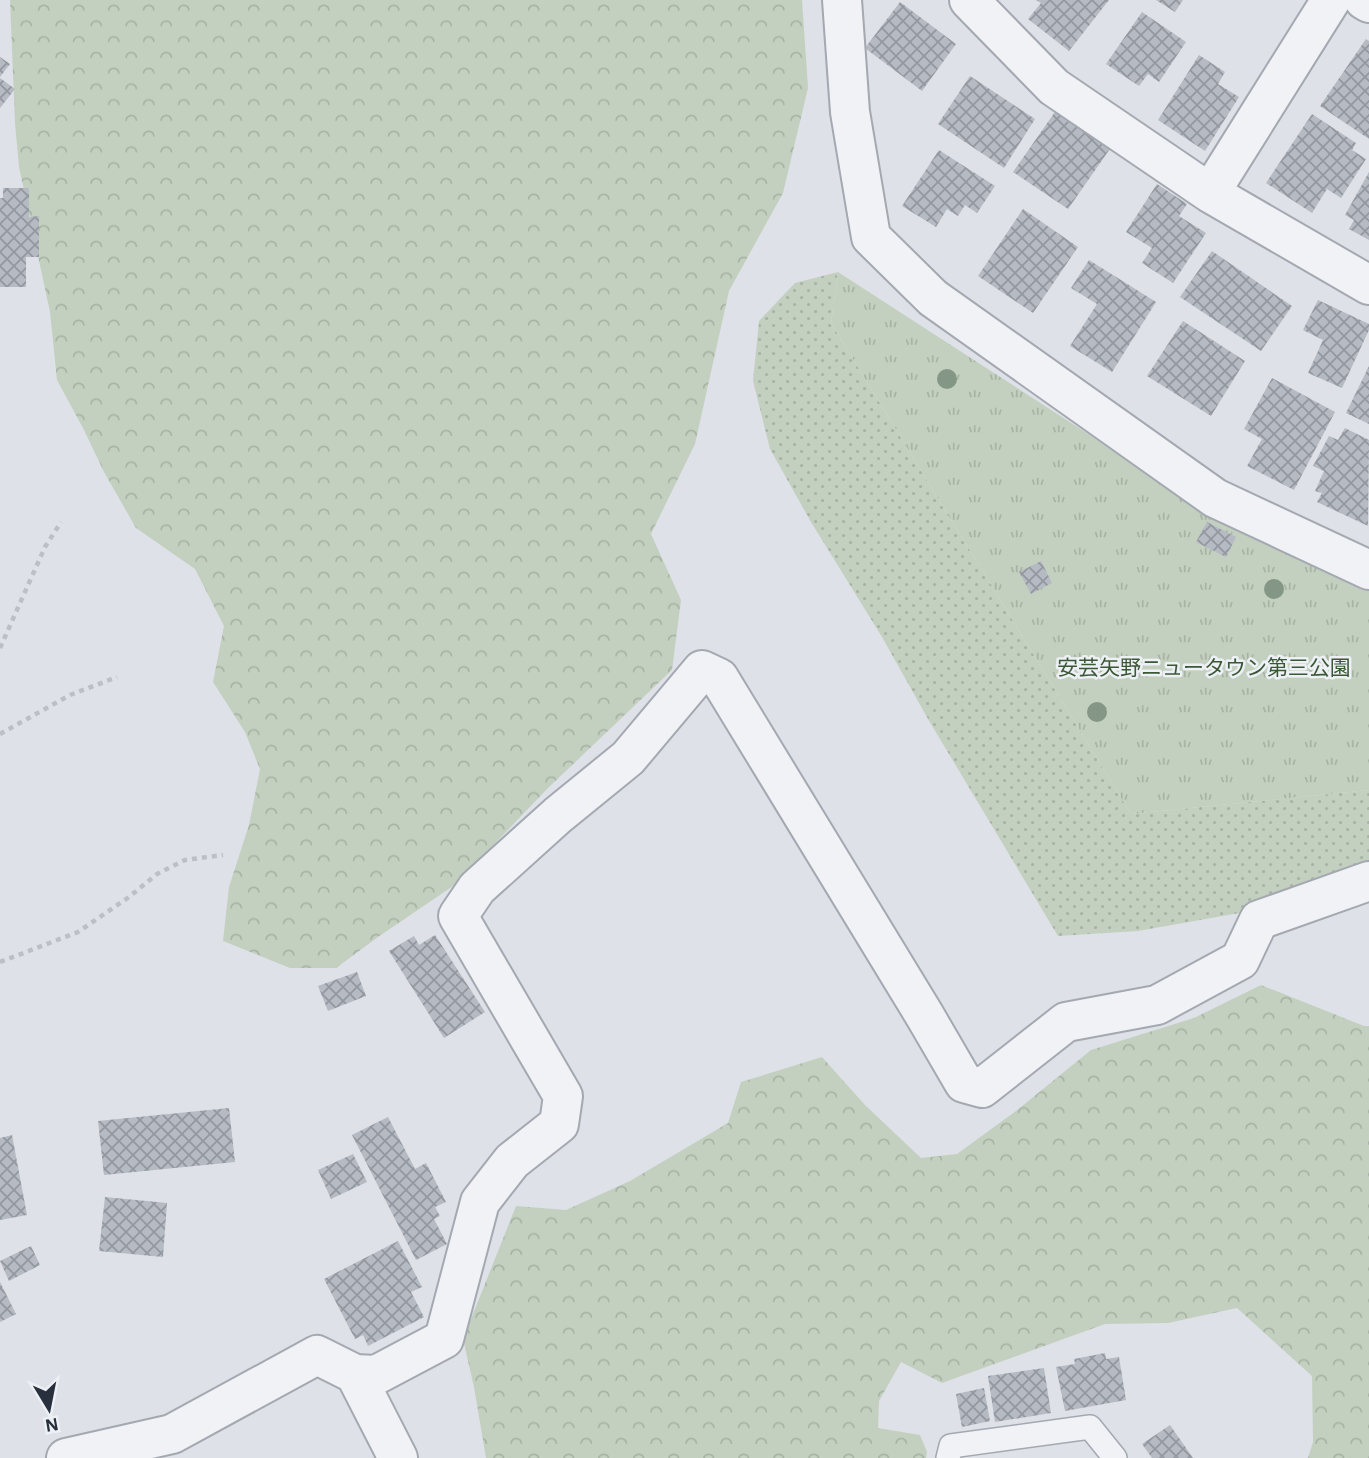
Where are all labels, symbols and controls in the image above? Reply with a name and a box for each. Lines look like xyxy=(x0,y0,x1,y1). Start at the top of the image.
park label: 安芸矢野ニュータウン第三公園 xyxy=(1057,657,1351,679)
north arrow xyxy=(14,1374,84,1444)
text: N xyxy=(44,1414,60,1435)

